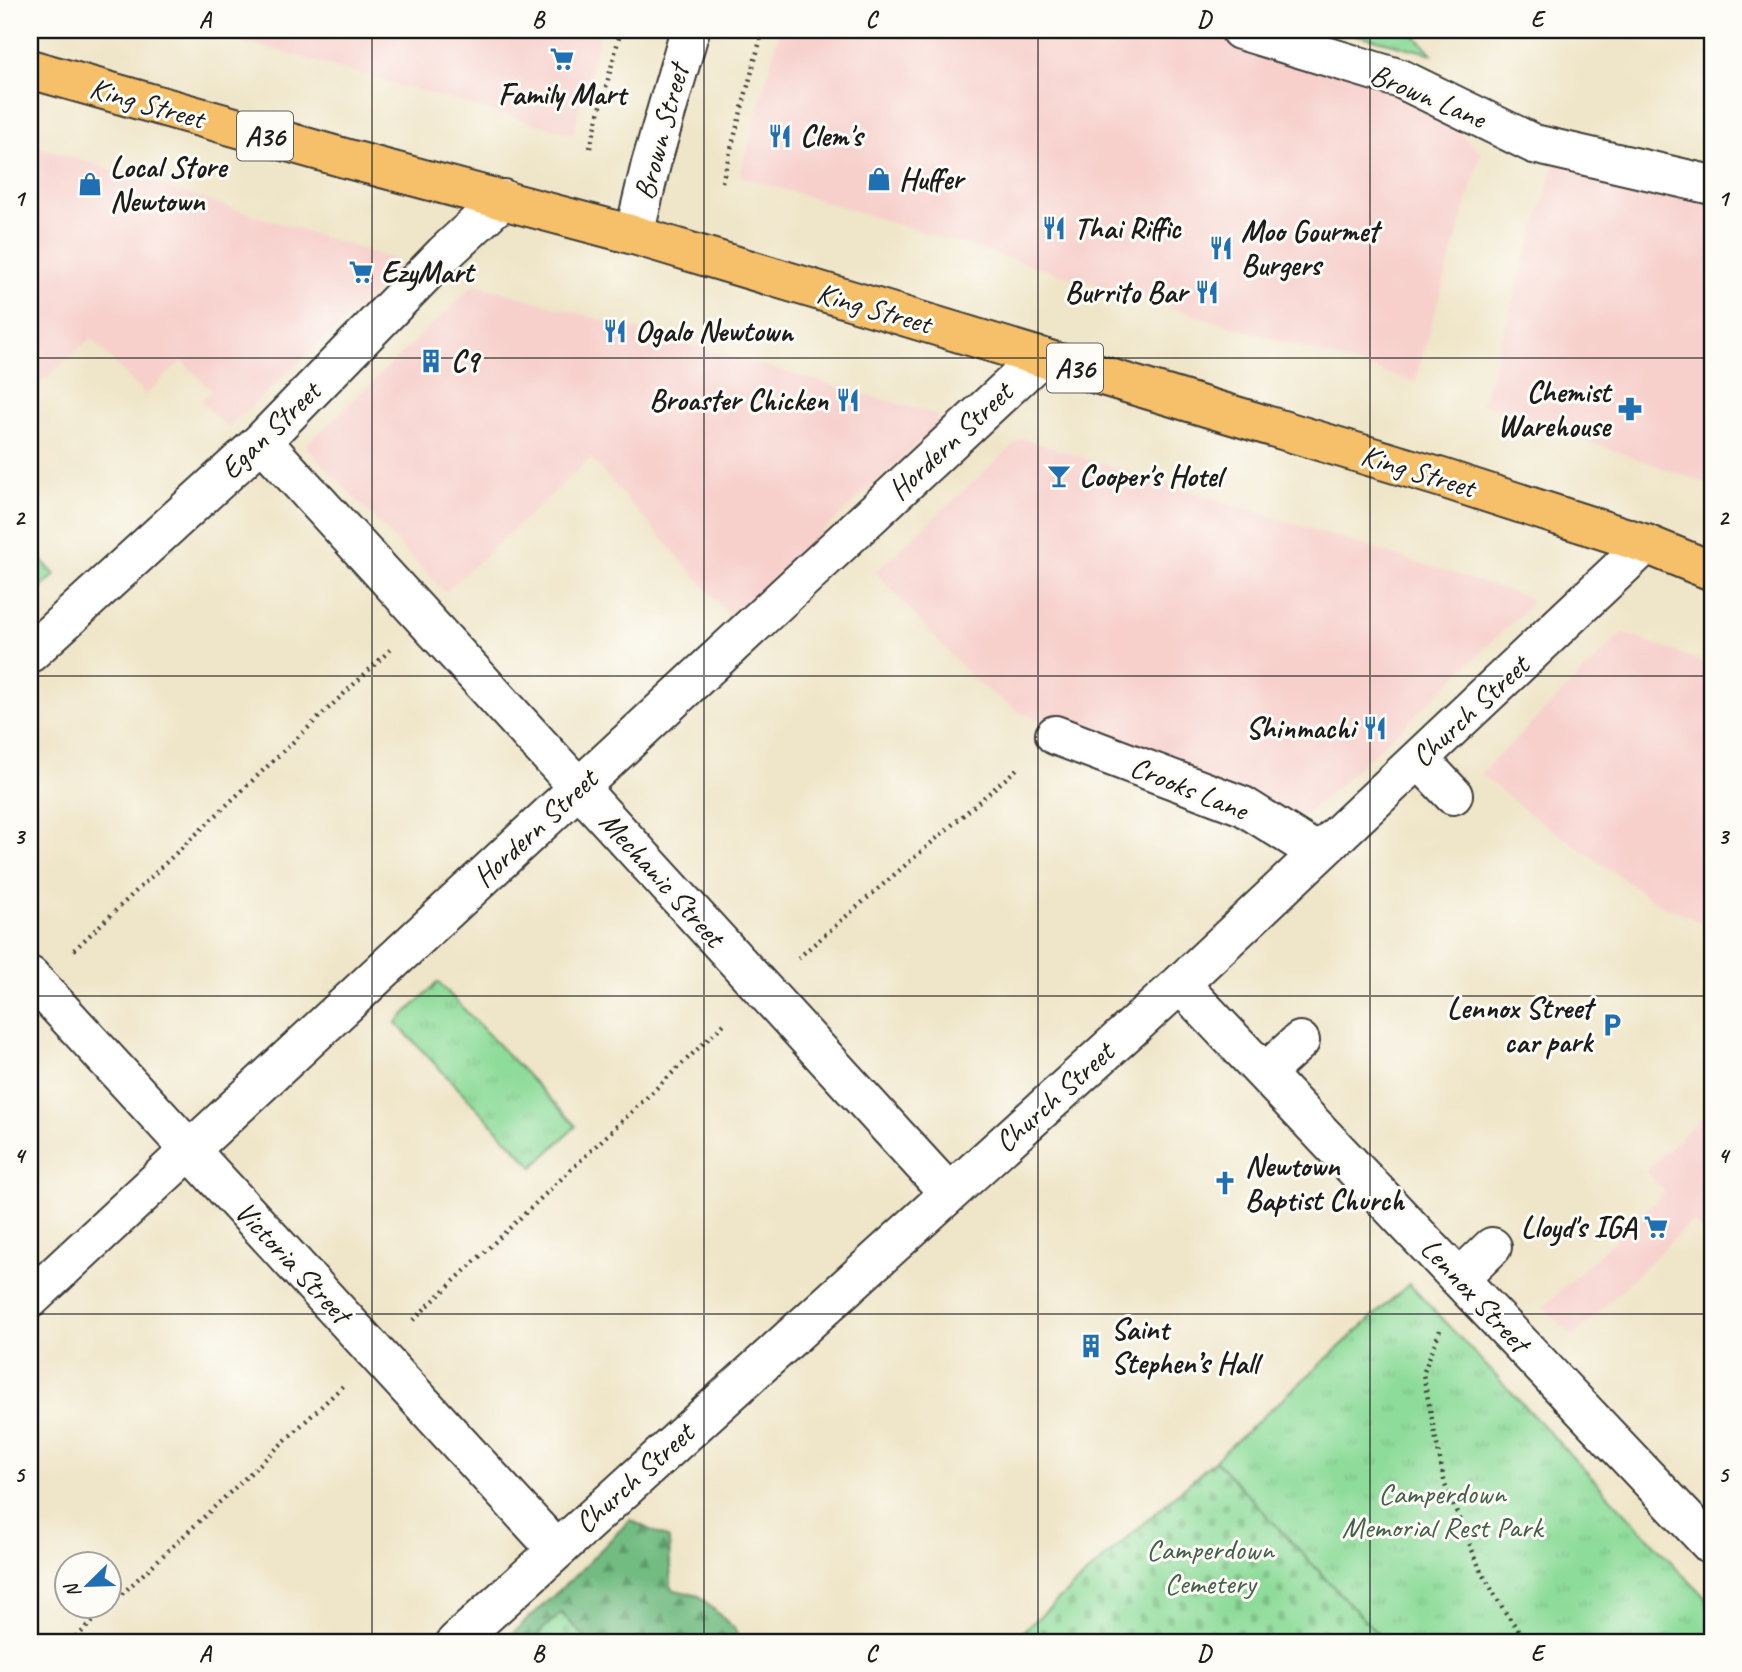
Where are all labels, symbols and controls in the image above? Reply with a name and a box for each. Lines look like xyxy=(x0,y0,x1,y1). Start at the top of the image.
text: A xyxy=(199,5,213,34)
text: B xyxy=(532,5,546,34)
text: C xyxy=(866,5,880,34)
text: D xyxy=(1197,5,1213,34)
text: E xyxy=(1531,5,1547,34)
supermarket icon: Family Mart xyxy=(548,45,576,73)
street label: Brown Lane xyxy=(1365,55,1493,138)
street label: Brown Street xyxy=(625,57,698,204)
street label: King Street xyxy=(86,69,211,138)
place label: Family Mart xyxy=(498,75,629,113)
road number: A36 xyxy=(237,111,293,160)
place label: Clem's xyxy=(800,117,866,155)
restaurant icon: Clem's xyxy=(766,122,794,150)
place label: Local Store Newtown xyxy=(110,148,229,220)
place label: Huffer xyxy=(899,160,966,198)
shop icon: Huffer xyxy=(865,165,893,193)
shop icon: Local Store Newtown xyxy=(76,170,104,198)
text: 1 xyxy=(14,184,27,213)
text: 1 xyxy=(1718,184,1731,213)
place label: Thai Riffic xyxy=(1074,209,1182,247)
place label: Moo Gourmet Burgers xyxy=(1241,212,1383,284)
restaurant icon: Thai Riffic xyxy=(1040,214,1068,242)
restaurant icon: Moo Gourmet Burgers xyxy=(1207,234,1235,262)
place label: EzyMart xyxy=(381,253,476,292)
supermarket icon: EzyMart xyxy=(347,258,375,286)
place label: Burrito Bar xyxy=(1065,273,1190,311)
street label: King Street xyxy=(813,274,938,343)
restaurant icon: Burrito Bar xyxy=(1193,278,1221,306)
place label: Ogalo Newtown xyxy=(635,312,795,350)
restaurant icon: Ogalo Newtown xyxy=(601,317,629,345)
place label: C9 xyxy=(451,342,482,380)
road number: A36 xyxy=(1047,344,1103,392)
building icon: C9 xyxy=(417,347,445,375)
street label: Egan Street xyxy=(212,371,330,487)
street label: Hordern Street xyxy=(880,372,1022,508)
place label: Chemist Warehouse xyxy=(1498,373,1613,445)
place label: Broaster Chicken xyxy=(649,381,829,419)
restaurant icon: Broaster Chicken xyxy=(834,386,862,414)
pharmacy icon: Chemist Warehouse xyxy=(1616,395,1644,423)
street label: King Street xyxy=(1357,436,1482,507)
place label: Cooper's Hotel xyxy=(1079,457,1227,495)
bar icon: Cooper's Hotel xyxy=(1045,462,1073,490)
text: 2 xyxy=(14,503,27,532)
text: 2 xyxy=(1718,503,1731,532)
street label: Church Street xyxy=(1403,645,1539,775)
place label: Shinmachi xyxy=(1246,709,1359,747)
restaurant icon: Shinmachi xyxy=(1361,714,1389,742)
street label: Crooks Lane xyxy=(1125,747,1255,829)
street label: Hordern Street xyxy=(465,759,607,895)
street label: Mechanic Street xyxy=(591,803,735,957)
text: 3 xyxy=(14,822,27,851)
text: 3 xyxy=(1718,822,1731,851)
place label: Lennox Street car park xyxy=(1447,989,1597,1061)
parking icon: Lennox Street car park xyxy=(1598,1011,1626,1039)
street label: Church Street xyxy=(987,1032,1124,1160)
text: 4 xyxy=(14,1141,27,1170)
text: 4 xyxy=(1718,1141,1731,1170)
place label: Newtown Baptist Church xyxy=(1245,1147,1405,1219)
church icon: Newtown Baptist Church xyxy=(1211,1169,1239,1197)
street label: Victoria Street xyxy=(227,1193,362,1334)
place label: Lloyd's IGA xyxy=(1521,1208,1638,1247)
supermarket icon: Lloyd's IGA xyxy=(1642,1213,1670,1241)
street label: Lennox Street xyxy=(1412,1230,1540,1363)
place label: Saint Stephen’s Hall xyxy=(1111,1310,1264,1382)
building icon: Saint Stephen’s Hall xyxy=(1077,1332,1105,1360)
street label: Church Street xyxy=(567,1413,704,1541)
text: 5 xyxy=(14,1460,26,1489)
text: 5 xyxy=(1718,1460,1730,1489)
park label: Camperdown Memorial Rest Park xyxy=(1342,1474,1544,1546)
park label: Camperdown Cemetery xyxy=(1146,1530,1275,1602)
north arrow xyxy=(52,1550,122,1620)
text: N xyxy=(59,1578,87,1601)
text: A xyxy=(199,1639,213,1668)
text: B xyxy=(532,1639,546,1668)
text: C xyxy=(866,1639,880,1668)
text: D xyxy=(1197,1639,1213,1668)
text: E xyxy=(1531,1639,1547,1668)

